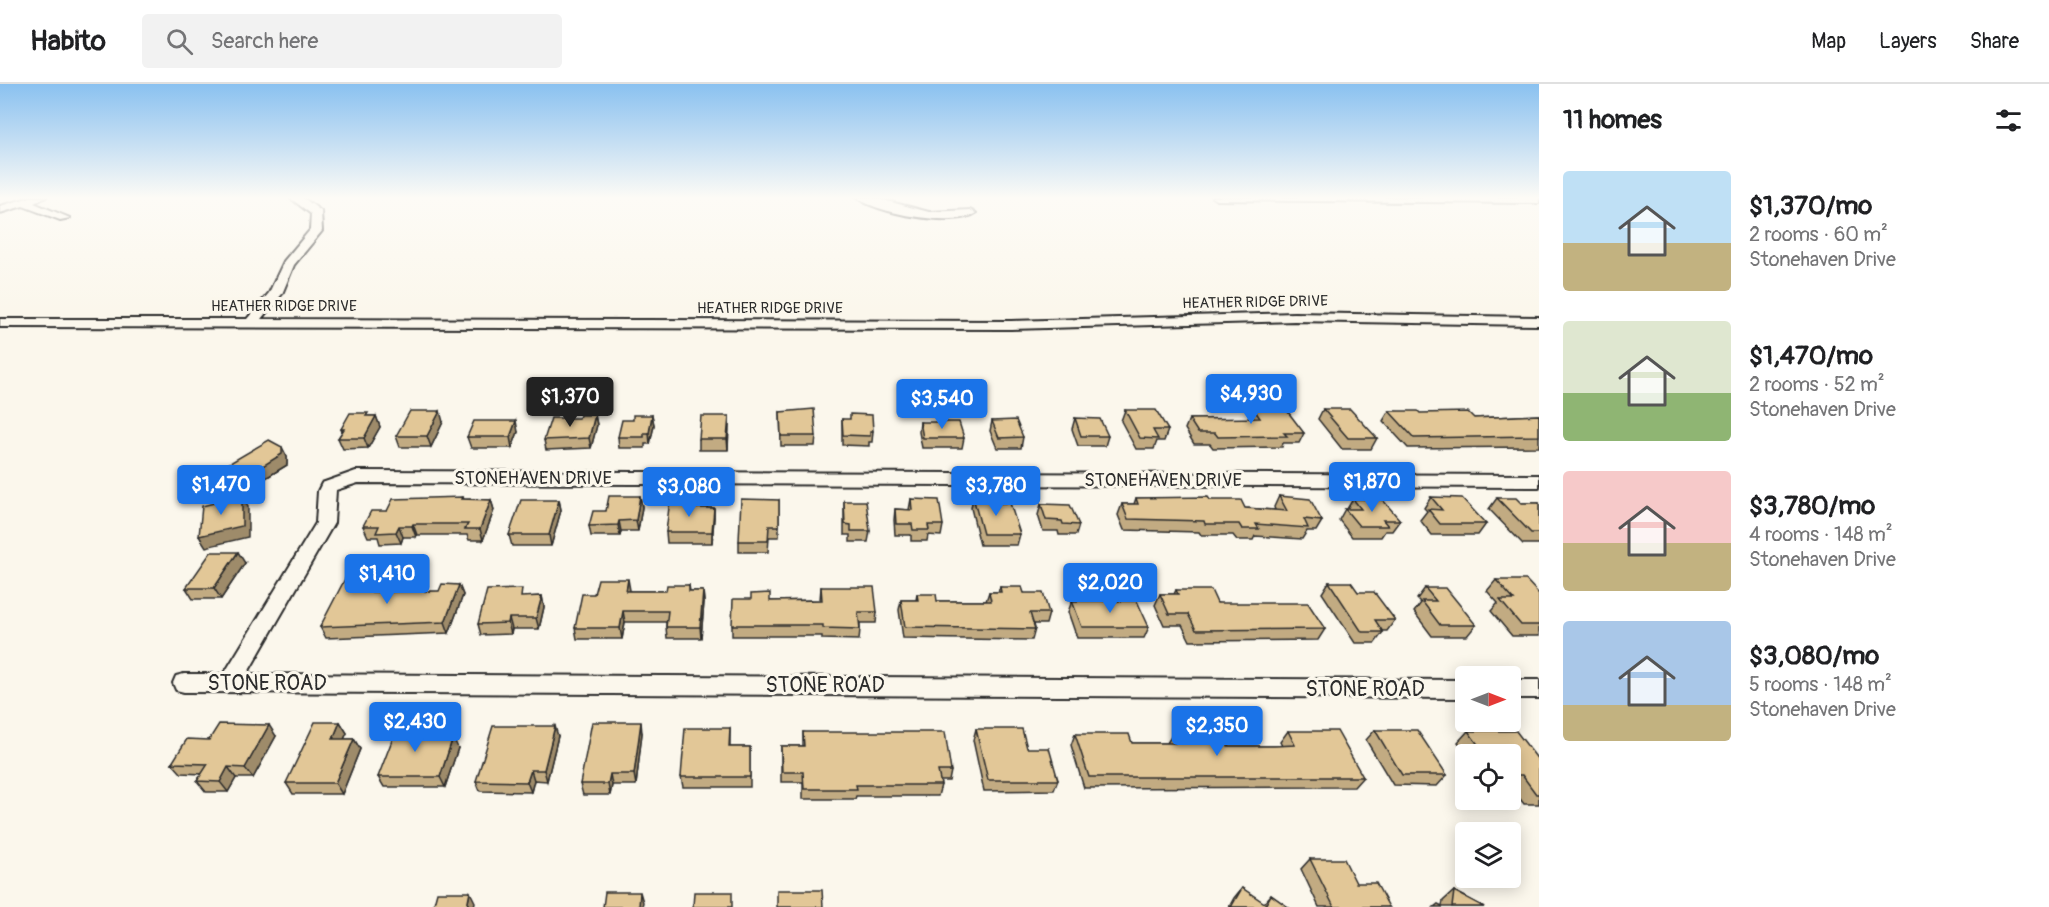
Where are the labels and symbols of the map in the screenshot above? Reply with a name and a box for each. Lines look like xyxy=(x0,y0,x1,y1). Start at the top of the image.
street label: HEATHER RIDGE DRIVE xyxy=(1182,292,1328,313)
street label: HEATHER RIDGE DRIVE xyxy=(211,297,357,316)
street label: HEATHER RIDGE DRIVE xyxy=(697,299,843,318)
pin: $4,930 xyxy=(1202,374,1300,425)
pin: $1,370 xyxy=(521,377,619,428)
pin: $3,540 xyxy=(893,379,991,430)
pin: $1,870 xyxy=(1323,462,1421,513)
pin: $1,470 xyxy=(172,465,270,516)
pin: $3,780 xyxy=(947,466,1045,517)
street label: STONEHAVEN DRIVE xyxy=(454,467,612,490)
pin: $3,080 xyxy=(640,467,738,518)
street label: STONEHAVEN DRIVE xyxy=(1084,469,1242,492)
pin: $1,410 xyxy=(338,554,436,605)
pin: $2,020 xyxy=(1061,563,1159,614)
north arrow xyxy=(1455,666,1521,732)
street label: STONE ROAD xyxy=(207,670,327,697)
street label: STONE ROAD xyxy=(765,672,885,699)
street label: STONE ROAD xyxy=(1305,676,1425,703)
pin: $2,430 xyxy=(366,702,464,753)
pin: $2,350 xyxy=(1168,706,1266,757)

